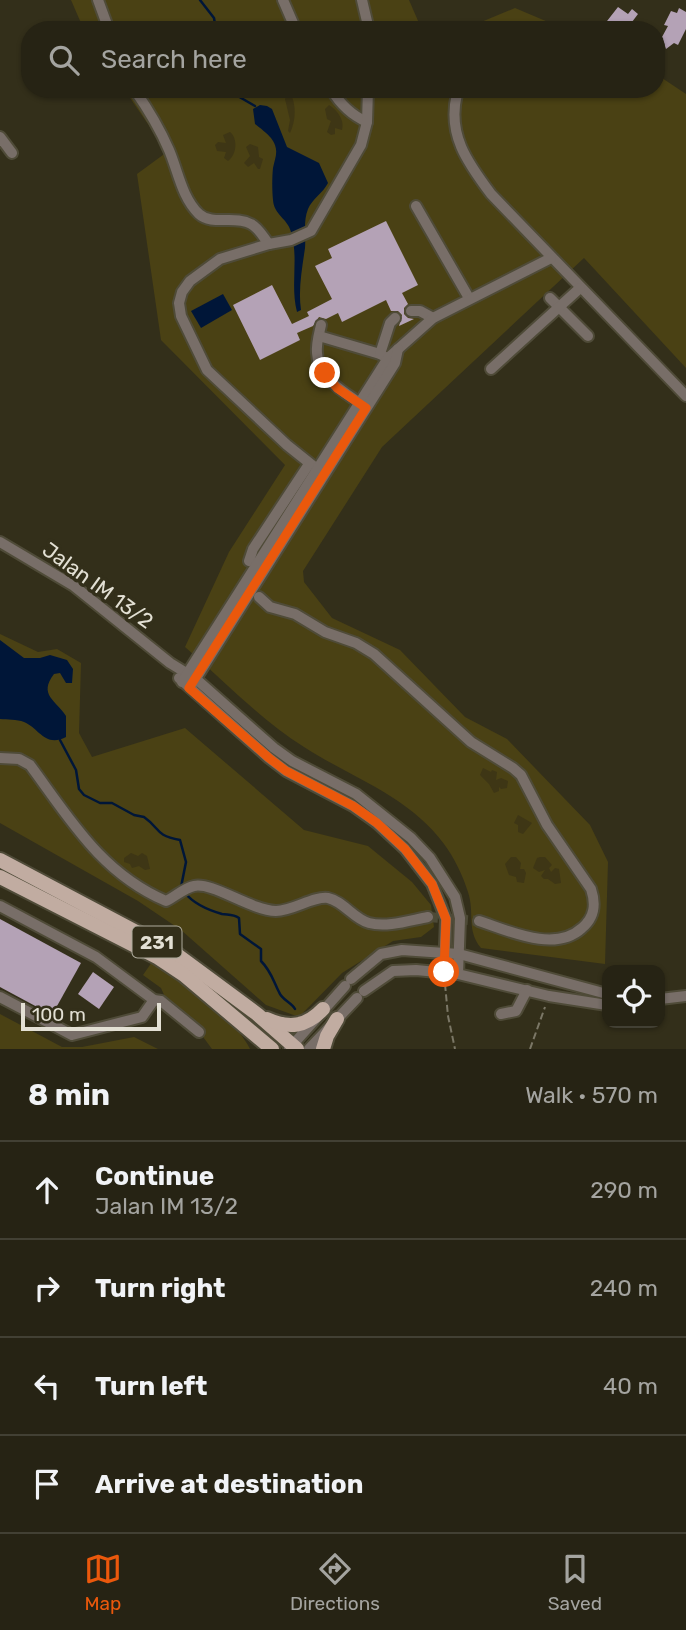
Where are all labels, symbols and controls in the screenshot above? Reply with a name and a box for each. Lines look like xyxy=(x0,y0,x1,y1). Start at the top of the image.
search box xyxy=(21,21,665,98)
icon: search xyxy=(45,41,83,79)
text: Search here xyxy=(101,44,247,75)
route end xyxy=(309,357,340,388)
street label: Jalan IM 13/2 xyxy=(38,536,158,634)
road number: 231 xyxy=(132,926,182,958)
route start xyxy=(428,956,459,987)
map controls xyxy=(602,965,665,1028)
button: locate xyxy=(602,965,665,1028)
scale bar xyxy=(21,1000,161,1032)
text: 100 m xyxy=(32,1003,86,1026)
text: 8 min xyxy=(28,1077,110,1113)
text: Walk · 570 m xyxy=(525,1081,658,1109)
text: Continue xyxy=(95,1161,214,1192)
icon: ahead xyxy=(28,1171,66,1209)
text: 290 m xyxy=(590,1176,658,1204)
text: Jalan IM 13/2 xyxy=(95,1192,238,1220)
icon: right xyxy=(28,1269,66,1307)
text: Turn right xyxy=(95,1273,225,1304)
text: 240 m xyxy=(590,1274,658,1302)
icon: left xyxy=(28,1367,66,1405)
text: Turn left xyxy=(95,1371,207,1402)
text: 40 m xyxy=(603,1372,658,1400)
icon: arrive xyxy=(28,1465,66,1503)
text: Arrive at destination xyxy=(95,1469,363,1500)
tab: Map xyxy=(84,1550,122,1615)
tab: Directions xyxy=(290,1550,380,1615)
tab: Saved xyxy=(548,1550,602,1615)

